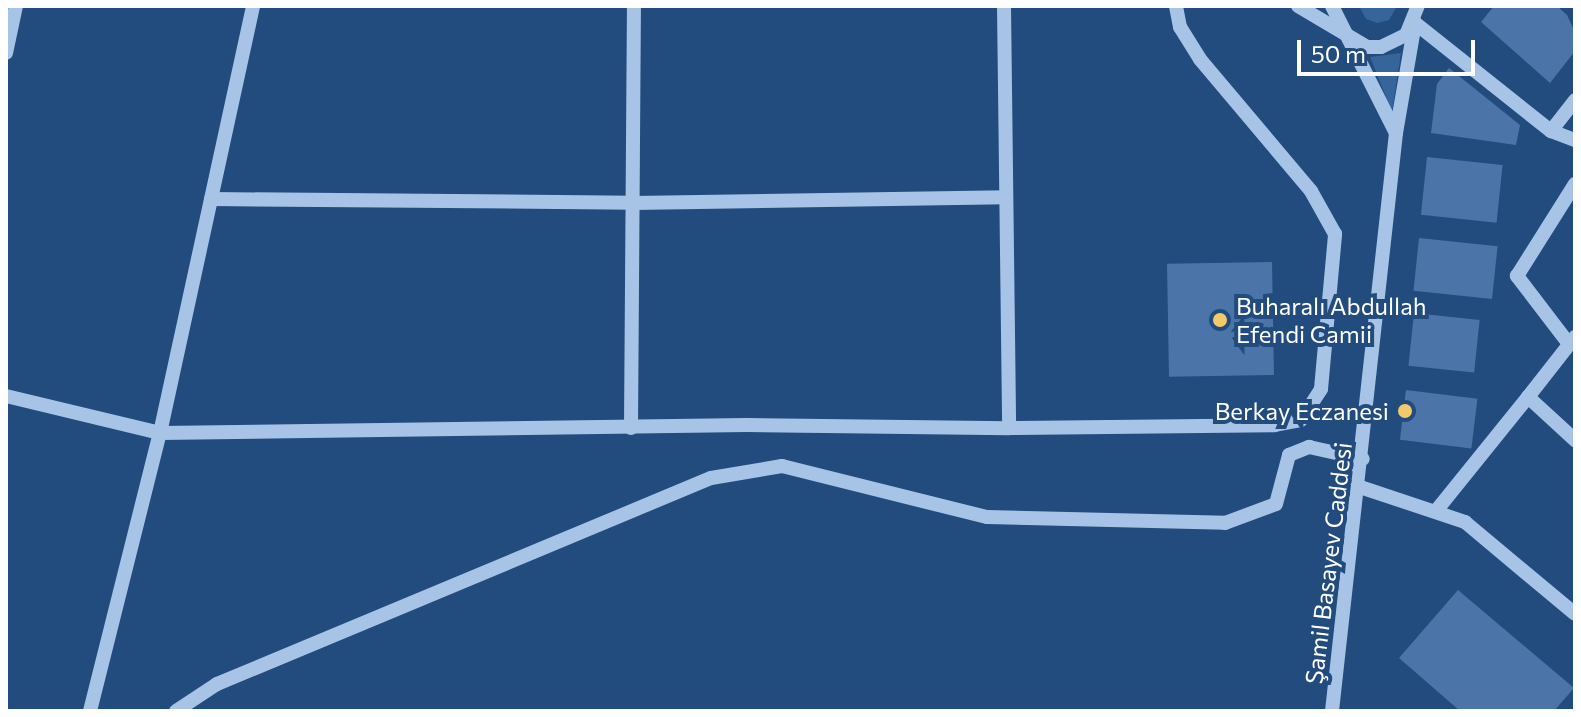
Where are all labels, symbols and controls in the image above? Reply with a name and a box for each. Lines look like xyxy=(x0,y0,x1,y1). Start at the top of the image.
scale bar xyxy=(1301,24,1479,74)
text: 50 m xyxy=(1311,39,1366,68)
place label: Buharalı Abdullah Efendi Camii xyxy=(1236,292,1426,348)
marker: Buharalı Abdullah Efendi Camii xyxy=(1211,311,1229,329)
place label: Berkay Eczanesi xyxy=(1215,397,1389,425)
marker: Berkay Eczanesi xyxy=(1396,402,1414,420)
street label: Şamil Basayev Caddesi xyxy=(1299,440,1357,686)

